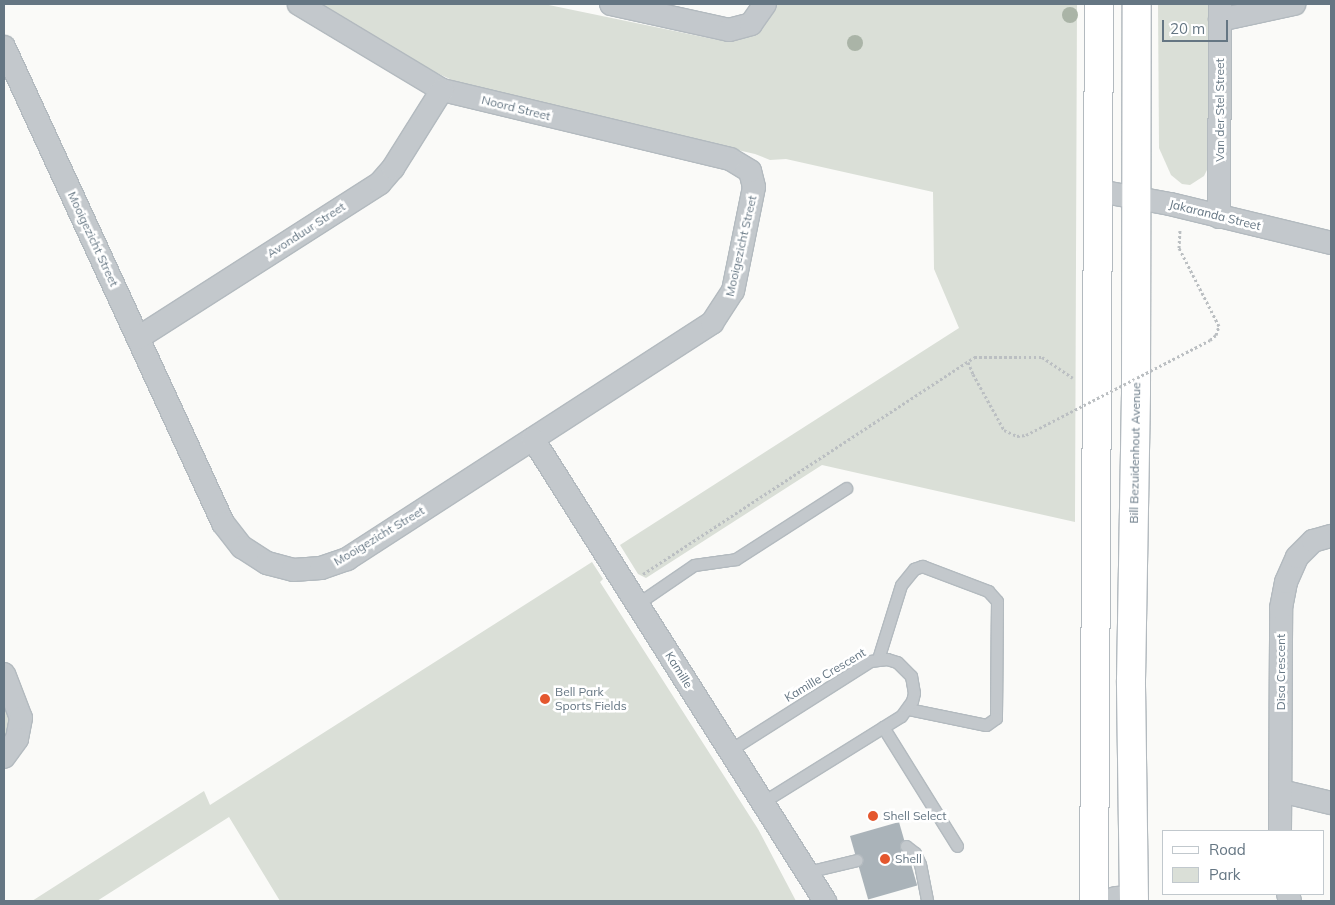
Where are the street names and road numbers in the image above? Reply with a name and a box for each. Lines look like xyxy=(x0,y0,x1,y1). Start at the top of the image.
street label: Van der Stel Street xyxy=(1213,58,1227,162)
street label: Noord Street xyxy=(480,92,552,124)
street label: Mooigezicht Street xyxy=(65,189,121,289)
street label: Mooigezicht Street xyxy=(722,194,760,298)
street label: Jakaranda Street xyxy=(1168,197,1262,233)
street label: Avonduur Street xyxy=(264,199,348,261)
street label: Bill Bezuidenhout Avenue xyxy=(1127,382,1143,524)
street label: Mooigezicht Street xyxy=(331,503,427,569)
street label: Disa Crescent xyxy=(1274,634,1288,710)
street label: Kamille Crescent xyxy=(782,645,868,705)
street label: Kamille xyxy=(662,649,696,691)

